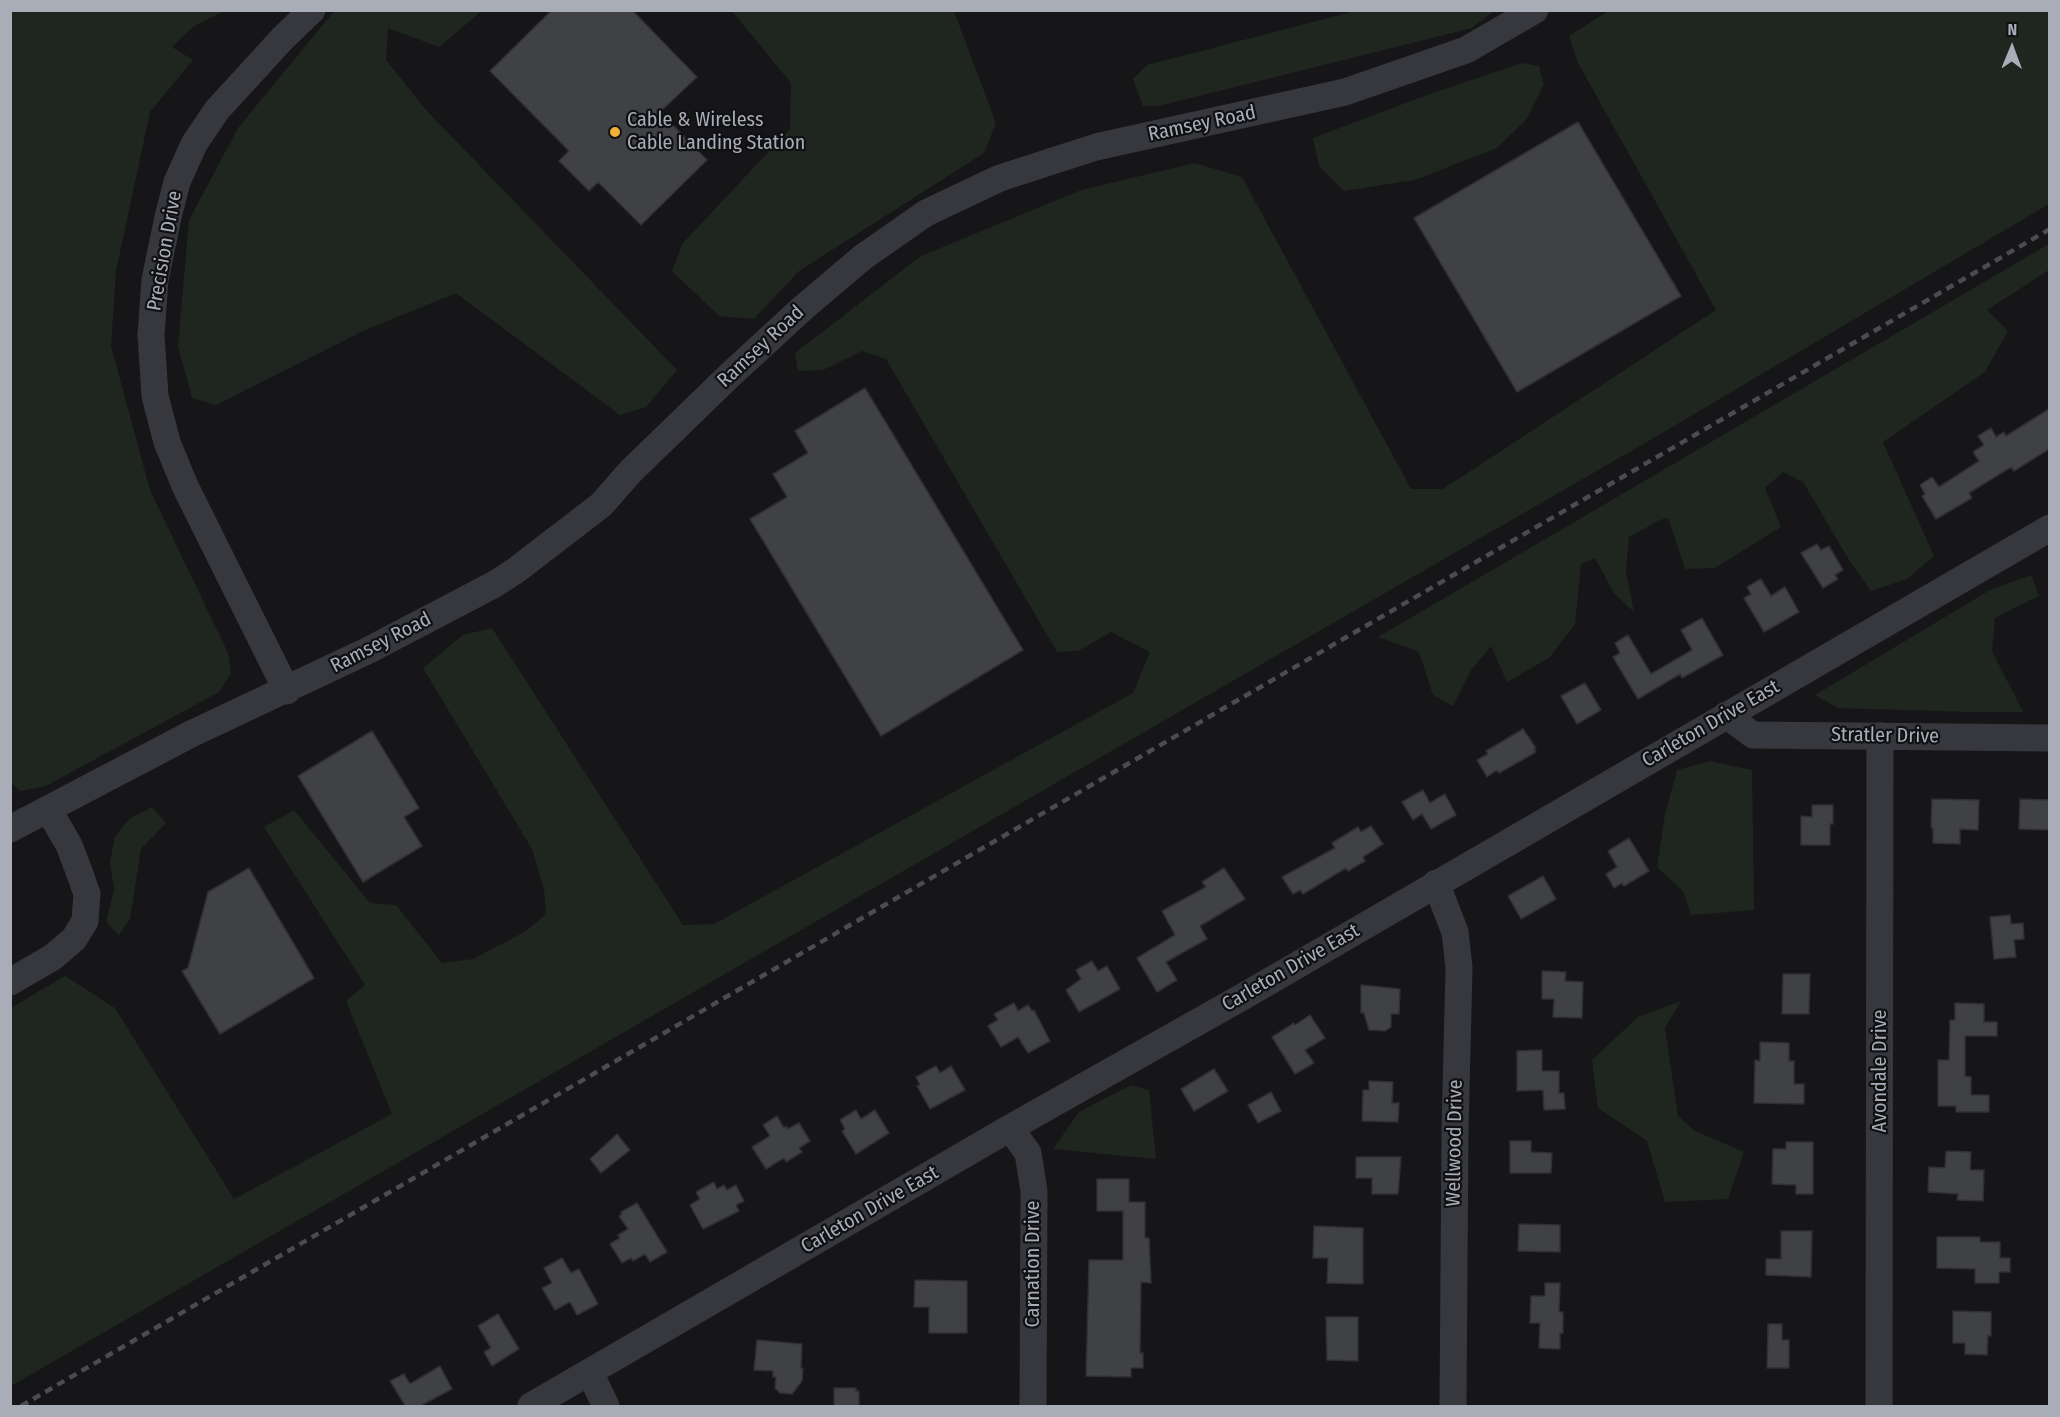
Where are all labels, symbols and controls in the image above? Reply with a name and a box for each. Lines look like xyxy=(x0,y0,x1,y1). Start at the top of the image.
north arrow xyxy=(1982,18,2042,78)
text: N xyxy=(2007,20,2017,39)
street label: Ramsey Road xyxy=(1146,101,1258,147)
place label: Cable & Wireless Cable Landing Station xyxy=(627,108,805,155)
marker: Cable & Wireless Cable Landing Station xyxy=(608,125,622,139)
street label: Precision Drive xyxy=(143,189,187,313)
street label: Ramsey Road xyxy=(713,301,809,393)
street label: Ramsey Road xyxy=(327,607,435,679)
street label: Carleton Drive East xyxy=(1638,675,1784,773)
street label: Stratler Drive xyxy=(1831,723,1939,749)
street label: Carleton Drive East xyxy=(1218,919,1364,1017)
street label: Avondale Drive xyxy=(1868,1010,1892,1132)
street label: Wellwood Drive xyxy=(1442,1079,1468,1207)
street label: Carleton Drive East xyxy=(797,1161,943,1259)
street label: Carnation Drive xyxy=(1021,1201,1045,1327)

